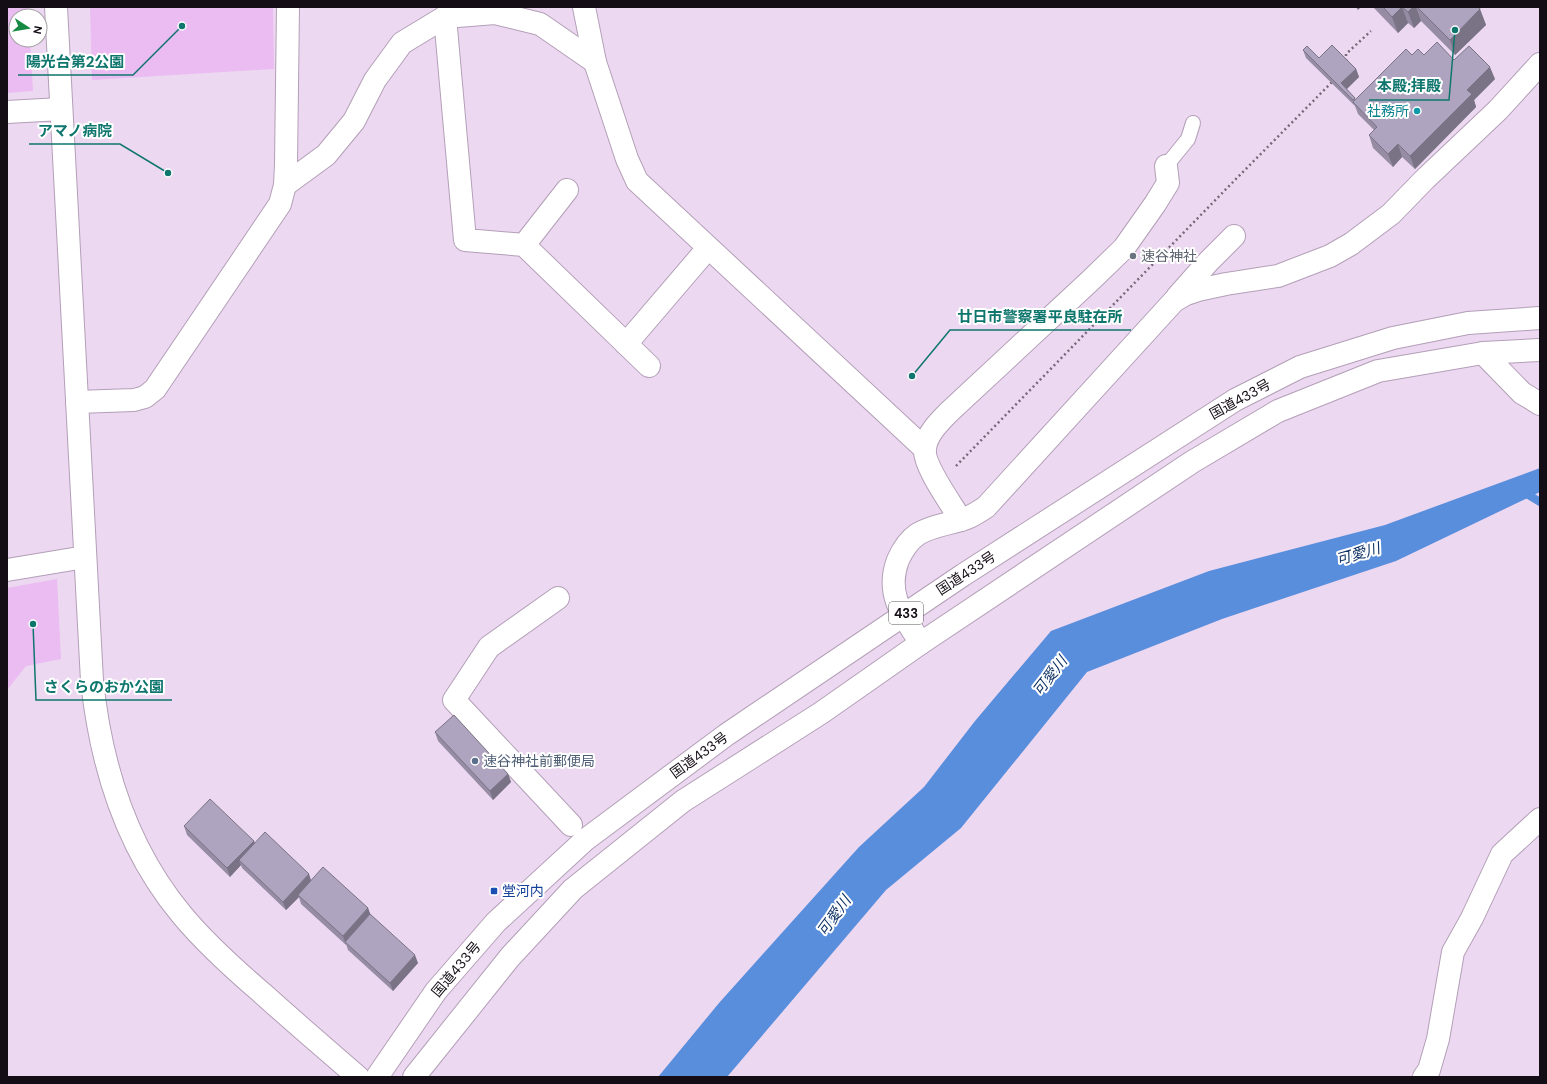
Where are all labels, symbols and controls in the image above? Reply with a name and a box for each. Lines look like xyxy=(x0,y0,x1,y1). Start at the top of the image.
north arrow xyxy=(8,8,48,48)
text: N xyxy=(30,25,45,35)
callout: 陽光台第2公園 xyxy=(18,48,133,75)
text: 陽光台第2公園 xyxy=(26,52,124,72)
callout: 本殿;拝殿 xyxy=(1369,73,1449,100)
text: 本殿;拝殿 xyxy=(1377,76,1441,96)
place label: 社務所 xyxy=(1367,102,1409,120)
marker: 社務所 xyxy=(1412,106,1422,116)
callout: アマノ病院 xyxy=(29,117,120,144)
text: アマノ病院 xyxy=(38,121,112,141)
place label: 速谷神社 xyxy=(1141,247,1197,265)
marker: 速谷神社 xyxy=(1128,251,1138,261)
callout: 廿日市警察署平良駐在所 xyxy=(950,303,1131,330)
text: 廿日市警察署平良駐在所 xyxy=(957,307,1123,327)
street label: 国道433号 xyxy=(1206,375,1274,423)
water label: 可愛川 xyxy=(1334,538,1384,570)
street label: 国道433号 xyxy=(933,547,999,599)
road number: 433 xyxy=(889,602,923,624)
water label: 可愛川 xyxy=(1028,651,1073,700)
callout: さくらのおか公園 xyxy=(36,673,172,700)
text: さくらのおか公園 xyxy=(44,677,164,697)
street label: 国道433号 xyxy=(667,728,731,782)
place label: 速谷神社前郵便局 xyxy=(483,752,595,770)
marker: 速谷神社前郵便局 xyxy=(470,756,480,766)
place label: 堂河内 xyxy=(502,882,544,900)
marker: 堂河内 xyxy=(489,886,499,896)
water label: 可愛川 xyxy=(813,890,856,940)
street label: 国道433号 xyxy=(428,938,484,1000)

